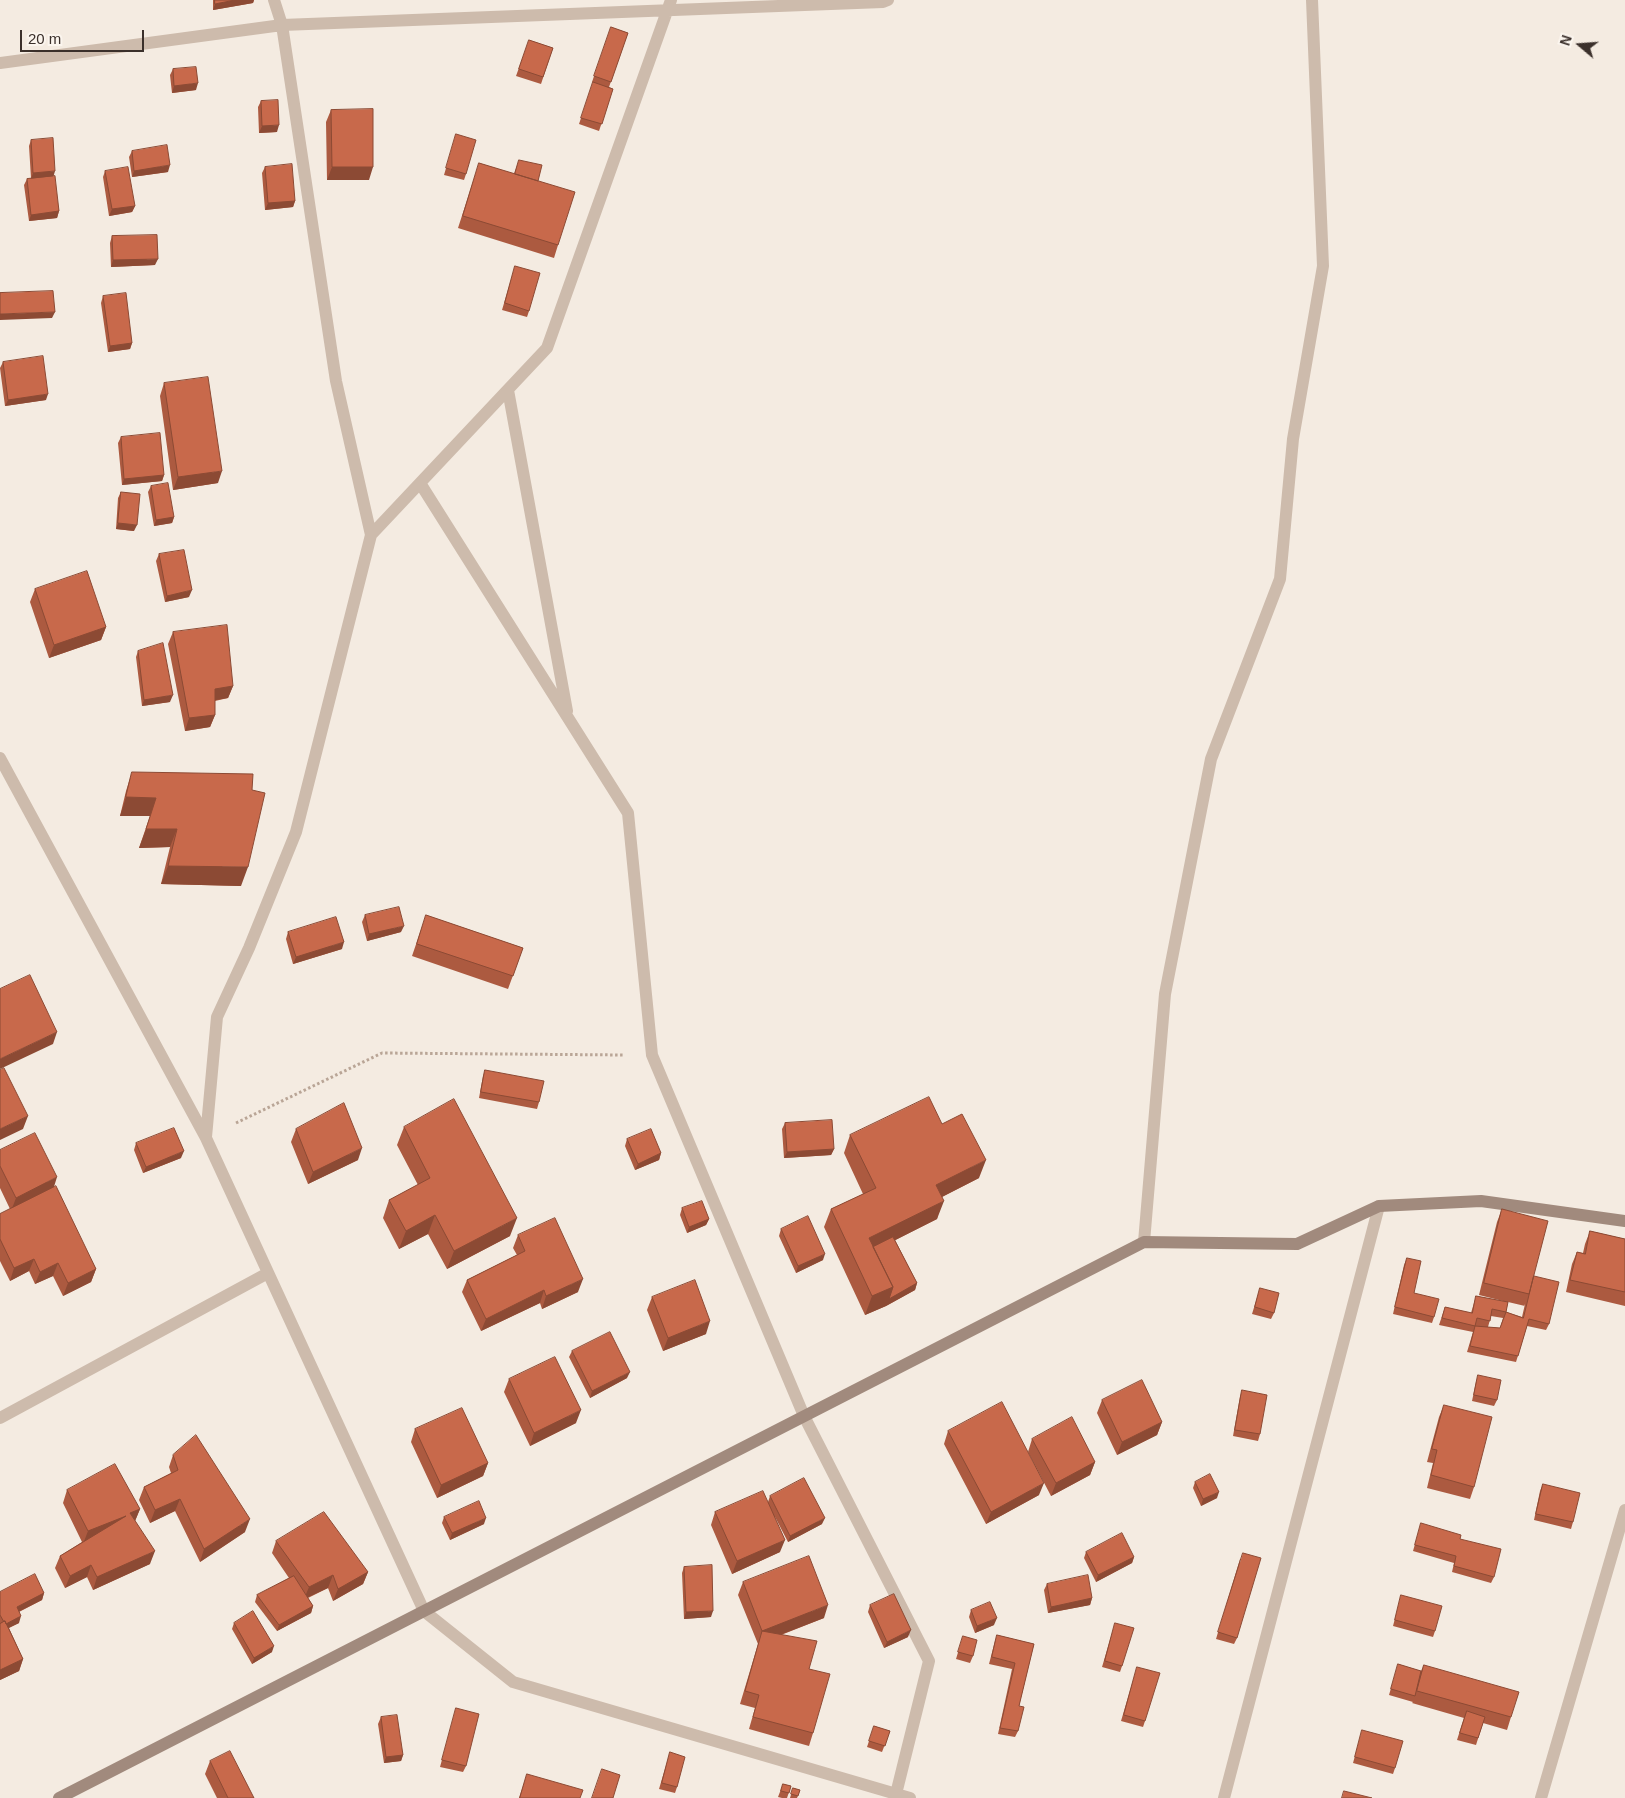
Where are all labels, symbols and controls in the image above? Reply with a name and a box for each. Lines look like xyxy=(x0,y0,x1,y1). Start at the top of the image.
scale bar xyxy=(22,20,146,52)
north arrow xyxy=(1555,20,1605,70)
text: 20 m xyxy=(28,30,61,47)
text: N xyxy=(1557,33,1575,48)

